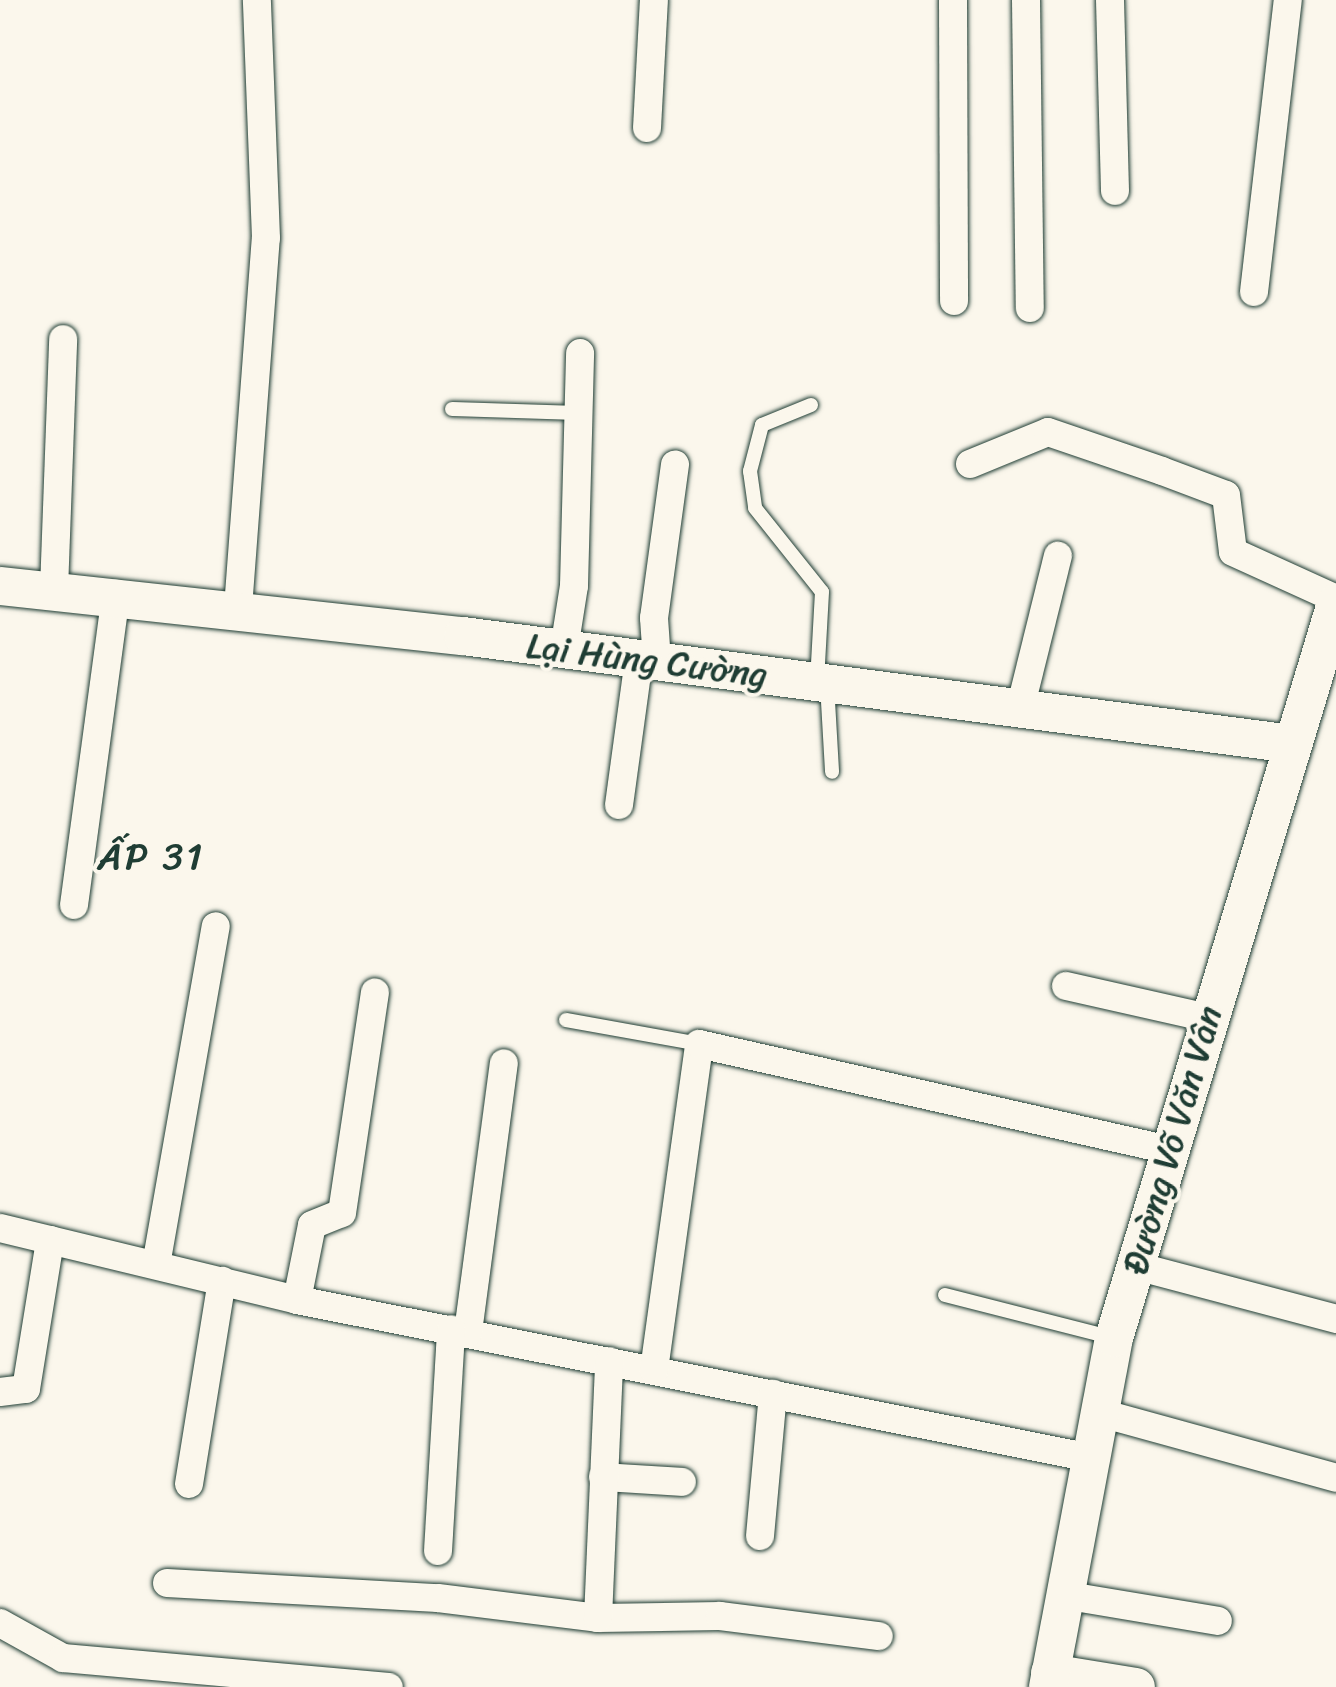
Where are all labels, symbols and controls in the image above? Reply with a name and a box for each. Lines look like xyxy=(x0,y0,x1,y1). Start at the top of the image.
street label: Lại Hùng Cường xyxy=(524,624,770,696)
district label: ẤP 31 xyxy=(97,834,205,880)
street label: Đường Võ Văn Vân xyxy=(1114,1003,1230,1277)

